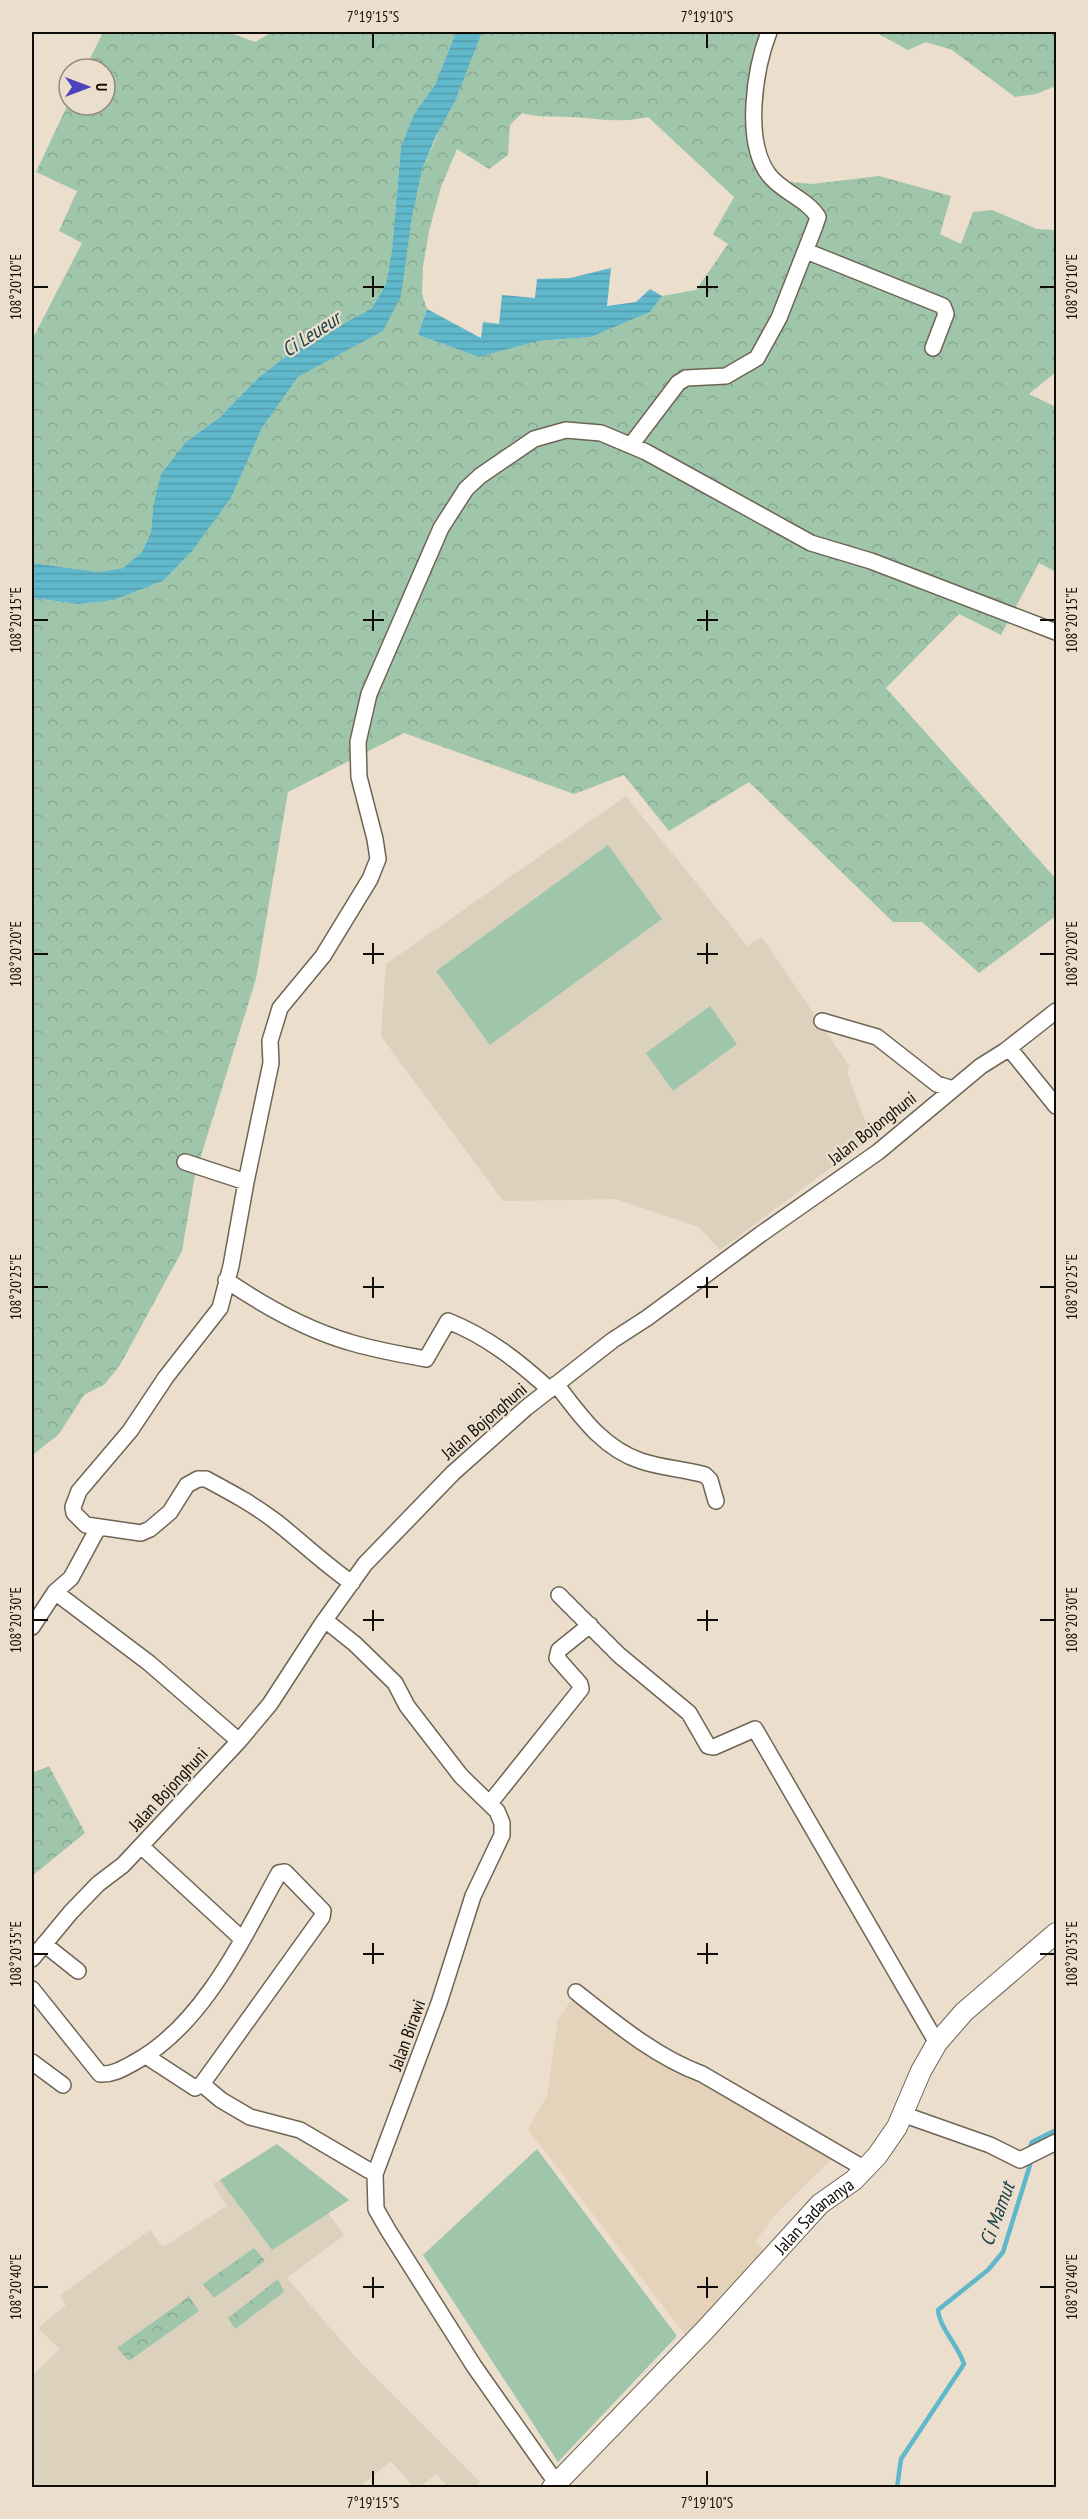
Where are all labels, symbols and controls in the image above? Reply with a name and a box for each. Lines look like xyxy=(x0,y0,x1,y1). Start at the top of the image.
text: 7°19'15"S xyxy=(347,7,399,26)
text: 7°19'10"S xyxy=(681,7,733,26)
north arrow xyxy=(57,57,117,117)
text: U xyxy=(92,83,112,91)
text: 108°20'10"E xyxy=(6,254,25,320)
text: 108°20'10"E xyxy=(1062,254,1081,320)
water label: Ci Leueur xyxy=(277,304,347,362)
text: 108°20'15"E xyxy=(6,587,25,653)
text: 108°20'15"E xyxy=(1062,587,1081,653)
text: 108°20'20"E xyxy=(6,921,25,987)
text: 108°20'20"E xyxy=(1062,921,1081,987)
street label: Jalan Bojonghuni xyxy=(822,1086,921,1170)
text: 108°20'25"E xyxy=(6,1254,25,1320)
text: 108°20'25"E xyxy=(1062,1254,1081,1320)
street label: Jalan Bojonghuni xyxy=(436,1378,531,1465)
text: 108°20'30"E xyxy=(6,1587,25,1653)
text: 108°20'30"E xyxy=(1062,1587,1081,1653)
street label: Jalan Bojonghuni xyxy=(123,1742,212,1836)
text: 108°20'35"E xyxy=(6,1921,25,1987)
text: 108°20'35"E xyxy=(1062,1921,1081,1987)
street label: Jalan Birawi xyxy=(383,1996,430,2075)
street label: Jalan Sadananya xyxy=(768,2173,858,2259)
water label: Ci Mamut xyxy=(974,2176,1021,2249)
text: 108°20'40"E xyxy=(6,2254,25,2320)
text: 108°20'40"E xyxy=(1062,2254,1081,2320)
text: 7°19'15"S xyxy=(347,2493,399,2512)
text: 7°19'10"S xyxy=(681,2493,733,2512)

